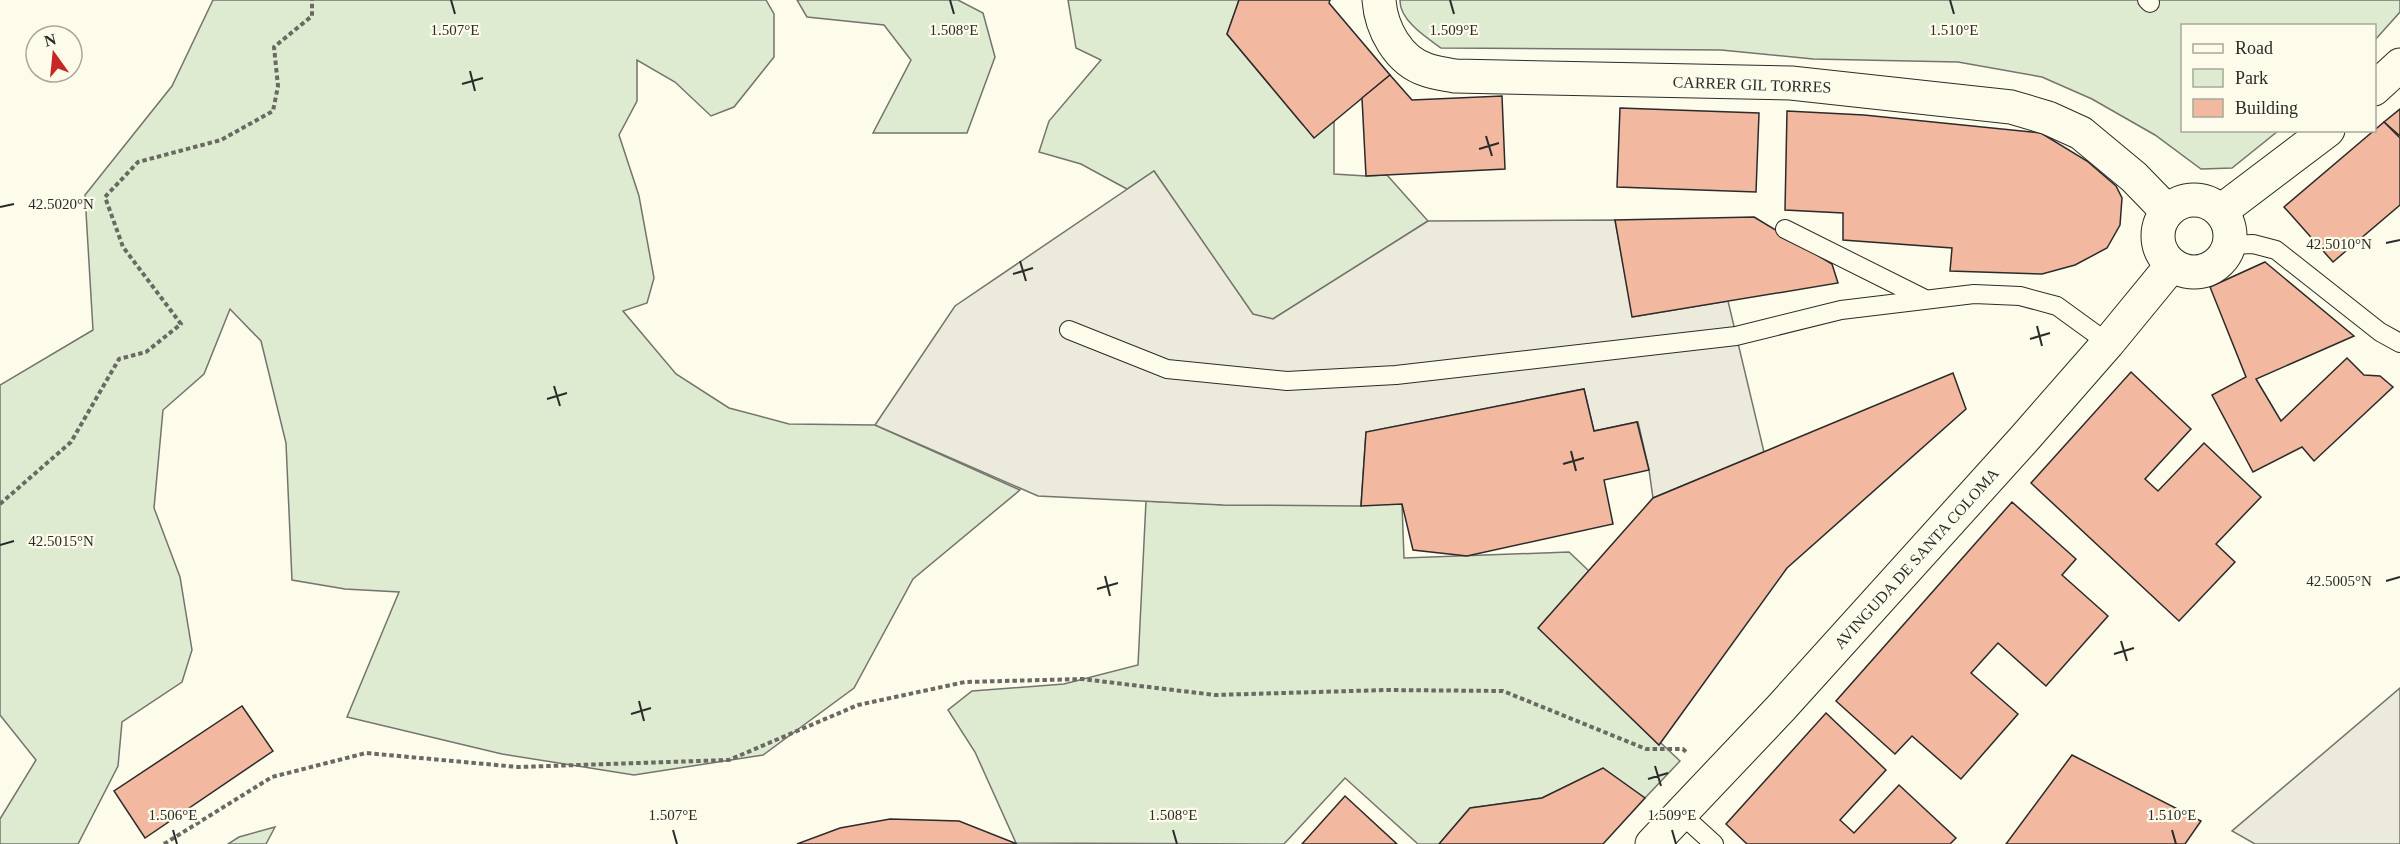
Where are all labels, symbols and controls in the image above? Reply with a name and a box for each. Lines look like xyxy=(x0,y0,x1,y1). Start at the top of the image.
text: 1.507°E xyxy=(431,22,479,38)
text: 1.508°E xyxy=(930,22,978,38)
text: 1.509°E xyxy=(1430,22,1478,38)
text: 1.510°E xyxy=(1930,22,1978,38)
north arrow xyxy=(24,24,84,84)
legend xyxy=(2181,24,2376,132)
text: N xyxy=(42,30,58,50)
text: Road xyxy=(2235,38,2273,58)
text: Park xyxy=(2235,68,2268,88)
street label: CARRER GIL TORRES xyxy=(1672,73,1832,96)
text: Building xyxy=(2235,98,2298,118)
text: 42.5020°N xyxy=(28,196,94,212)
text: 42.5010°N xyxy=(2306,236,2372,252)
street label: AVINGUDA DE SANTA COLOMA xyxy=(1831,464,2002,652)
text: 42.5015°N xyxy=(28,533,94,549)
text: 42.5005°N xyxy=(2306,573,2372,589)
text: 1.506°E xyxy=(149,807,197,823)
text: 1.507°E xyxy=(649,807,697,823)
text: 1.508°E xyxy=(1149,807,1197,823)
text: 1.509°E xyxy=(1648,807,1696,823)
text: 1.510°E xyxy=(2148,807,2196,823)

